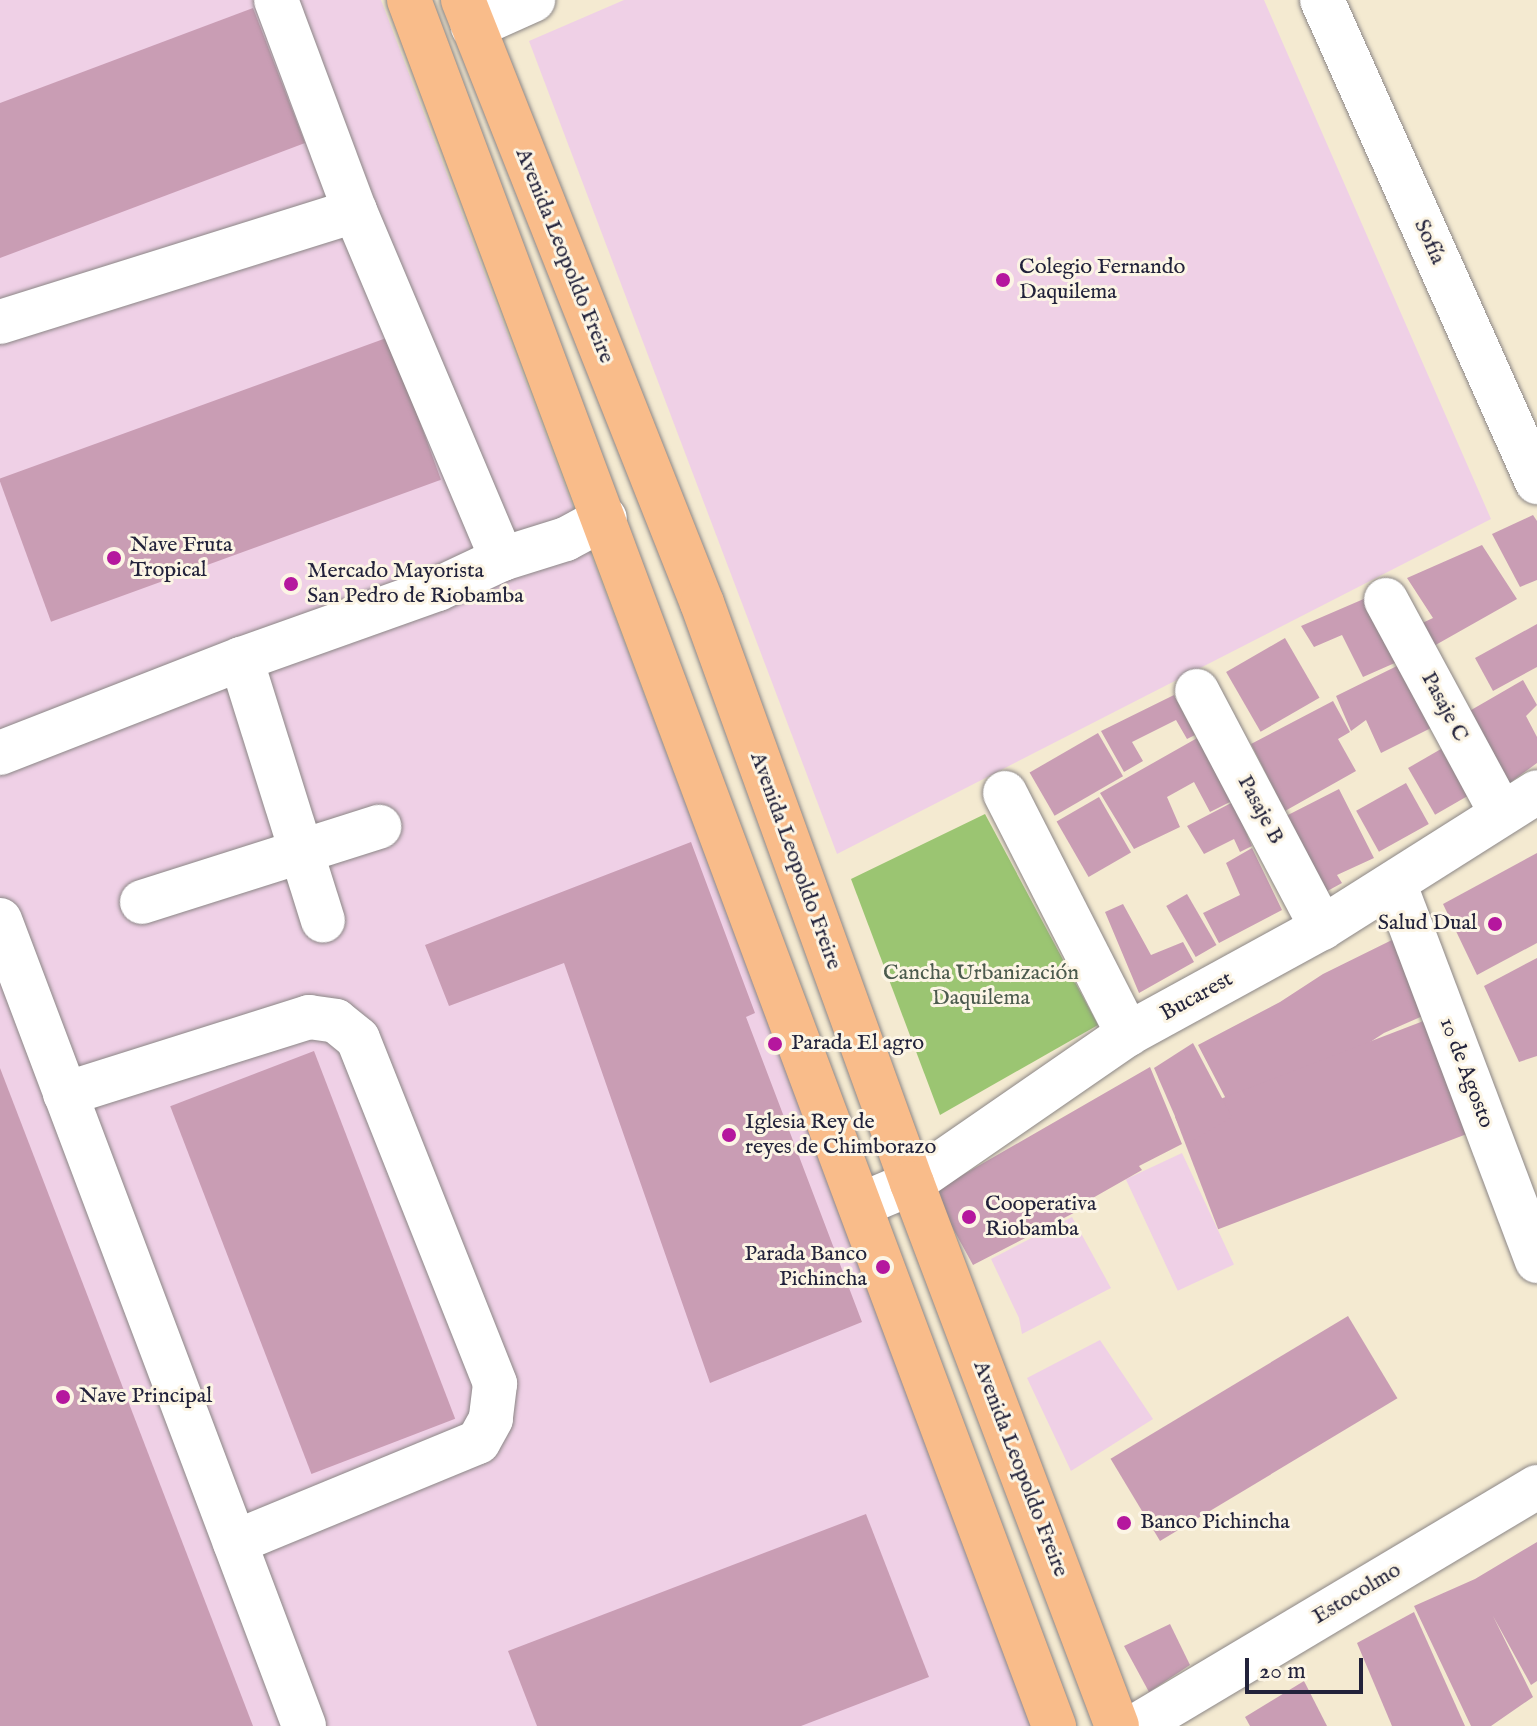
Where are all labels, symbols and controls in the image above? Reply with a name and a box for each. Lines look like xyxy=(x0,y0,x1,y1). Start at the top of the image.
street label: Avenida Leopoldo Freire xyxy=(509,145,619,367)
street label: Sofía xyxy=(1407,215,1451,269)
place label: Colegio Fernando Daquilema xyxy=(1019,254,1185,306)
marker: Colegio Fernando Daquilema xyxy=(994,271,1012,289)
place label: Nave Fruta Tropical xyxy=(130,532,232,584)
marker: Nave Fruta Tropical xyxy=(105,549,123,567)
place label: Mercado Mayorista San Pedro de Riobamba xyxy=(307,558,524,610)
marker: Mercado Mayorista San Pedro de Riobamba xyxy=(282,575,300,593)
street label: Pasaje C xyxy=(1415,668,1473,746)
street label: Avenida Leopoldo Freire xyxy=(743,749,847,973)
street label: Pasaje B xyxy=(1231,771,1289,849)
place label: Salud Dual xyxy=(1378,911,1477,937)
marker: Salud Dual xyxy=(1484,913,1506,935)
park label: Cancha Urbanización Daquilema xyxy=(883,960,1079,1012)
street label: Bucarest xyxy=(1156,966,1238,1028)
street label: 10 de Agosto xyxy=(1433,1014,1499,1132)
place label: Parada El agro xyxy=(791,1031,924,1057)
marker: Parada El agro xyxy=(766,1035,784,1053)
place label: Iglesia Rey de reyes de Chimborazo xyxy=(745,1109,936,1160)
marker: Iglesia Rey de reyes de Chimborazo xyxy=(720,1126,738,1144)
place label: Cooperativa Riobamba xyxy=(985,1191,1097,1242)
marker: Cooperativa Riobamba xyxy=(960,1208,978,1226)
place label: Parada Banco Pichincha xyxy=(744,1241,867,1292)
marker: Parada Banco Pichincha xyxy=(874,1258,892,1276)
street label: Avenida Leopoldo Freire xyxy=(967,1357,1073,1581)
place label: Nave Principal xyxy=(79,1384,212,1410)
marker: Nave Principal xyxy=(54,1388,72,1406)
place label: Banco Pichincha xyxy=(1140,1510,1290,1536)
marker: Banco Pichincha xyxy=(1115,1514,1133,1532)
street label: Estocolmo xyxy=(1308,1557,1406,1631)
scale bar xyxy=(1249,1642,1367,1692)
text: 20 m xyxy=(1259,1656,1306,1687)

